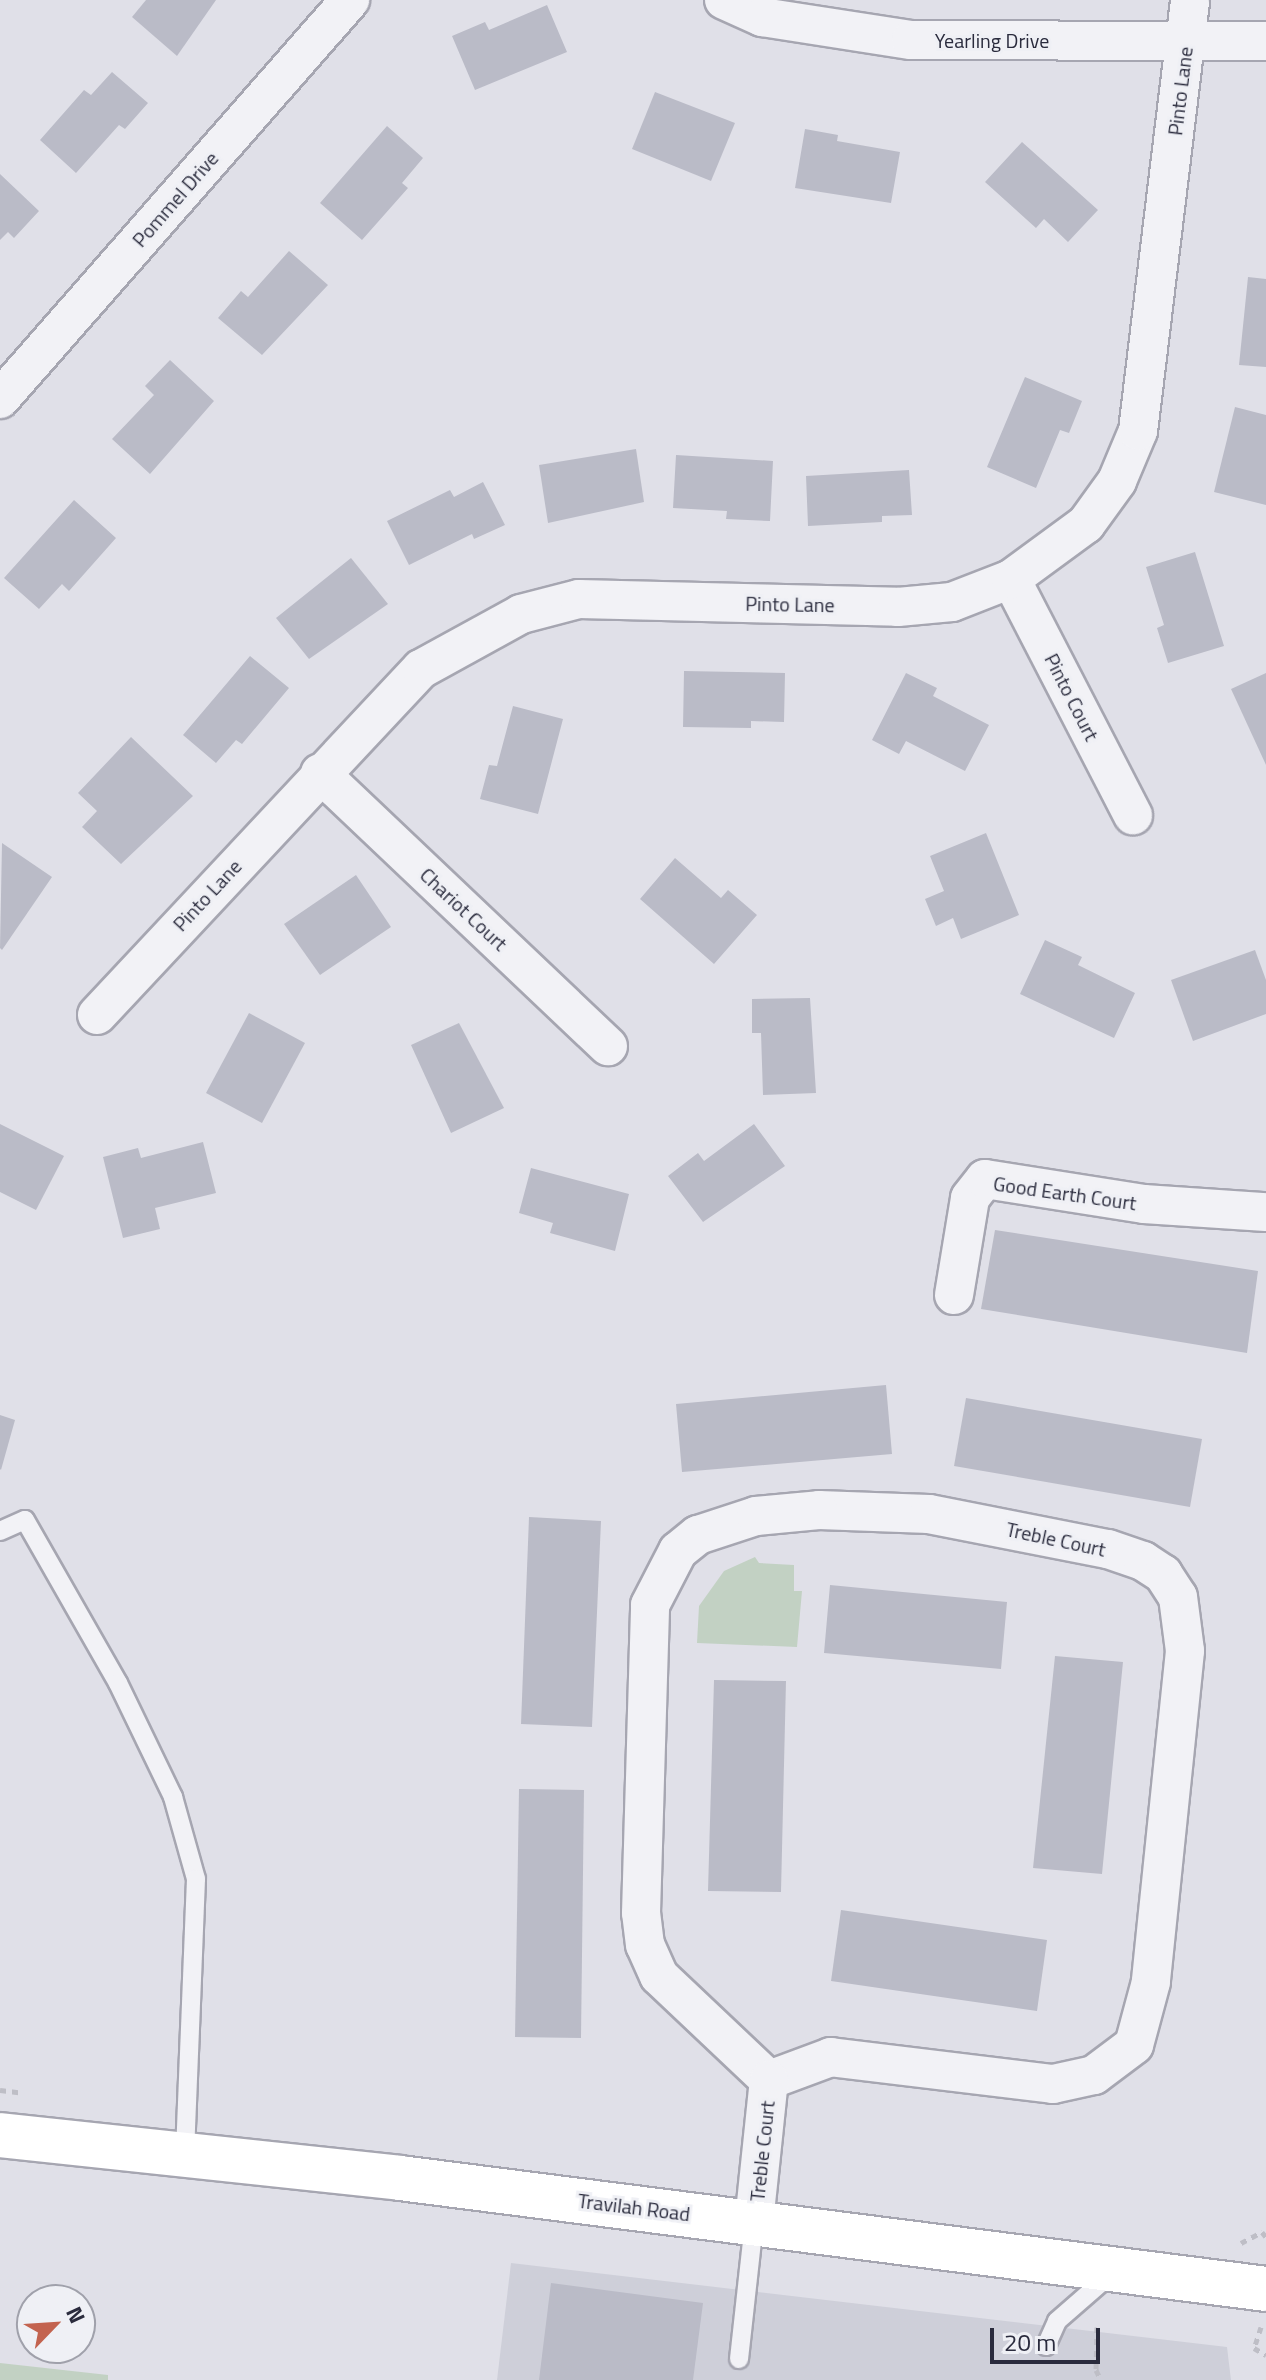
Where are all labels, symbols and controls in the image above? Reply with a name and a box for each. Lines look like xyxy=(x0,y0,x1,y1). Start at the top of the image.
street label: Yearling Drive xyxy=(935,28,1049,52)
street label: Pinto Lane xyxy=(1163,45,1197,137)
street label: Pommel Drive xyxy=(127,146,223,252)
street label: Pinto Lane xyxy=(745,591,835,617)
street label: Pinto Court xyxy=(1040,649,1104,745)
street label: Pinto Lane xyxy=(168,854,246,936)
street label: Chariot Court xyxy=(415,862,513,956)
street label: Good Earth Court xyxy=(992,1171,1138,1215)
street label: Treble Court xyxy=(1004,1517,1108,1561)
street label: Treble Court xyxy=(745,2099,779,2203)
street label: Travilah Road xyxy=(577,2188,691,2226)
north arrow xyxy=(16,2284,96,2364)
text: N xyxy=(57,2301,95,2329)
scale bar xyxy=(994,2312,1104,2362)
text: 20 m xyxy=(1004,2324,1056,2360)

